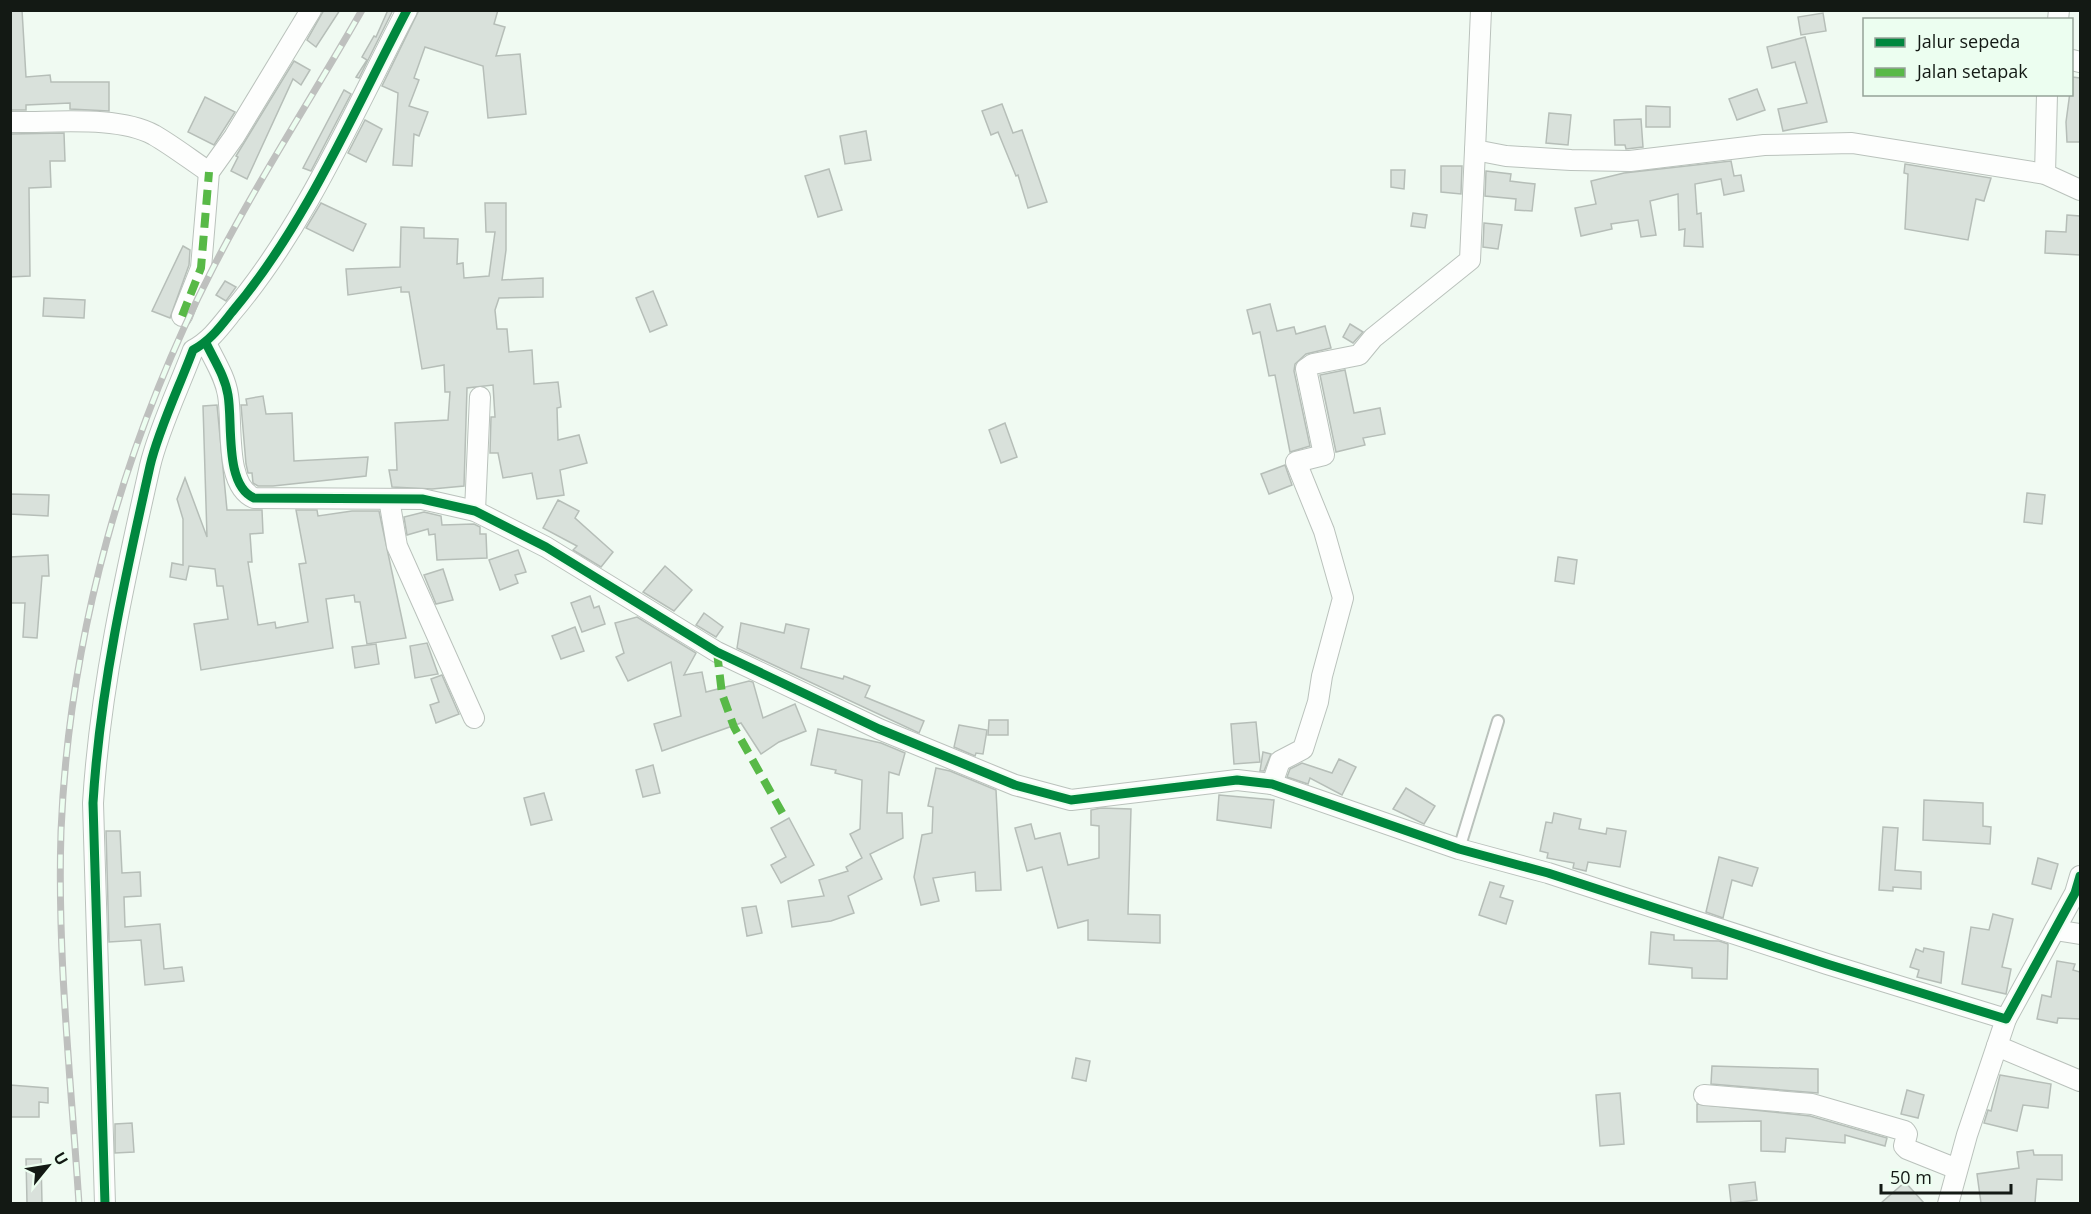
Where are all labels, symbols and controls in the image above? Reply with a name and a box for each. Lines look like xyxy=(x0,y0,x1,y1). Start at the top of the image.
legend xyxy=(1863,18,2073,96)
text: Jalur sepeda xyxy=(1915,29,2020,53)
text: Jalan setapak xyxy=(1915,59,2028,83)
north arrow xyxy=(18,1136,78,1196)
text: U xyxy=(48,1148,74,1169)
scale bar xyxy=(1881,1157,2012,1195)
text: 50 m xyxy=(1890,1165,1932,1189)

